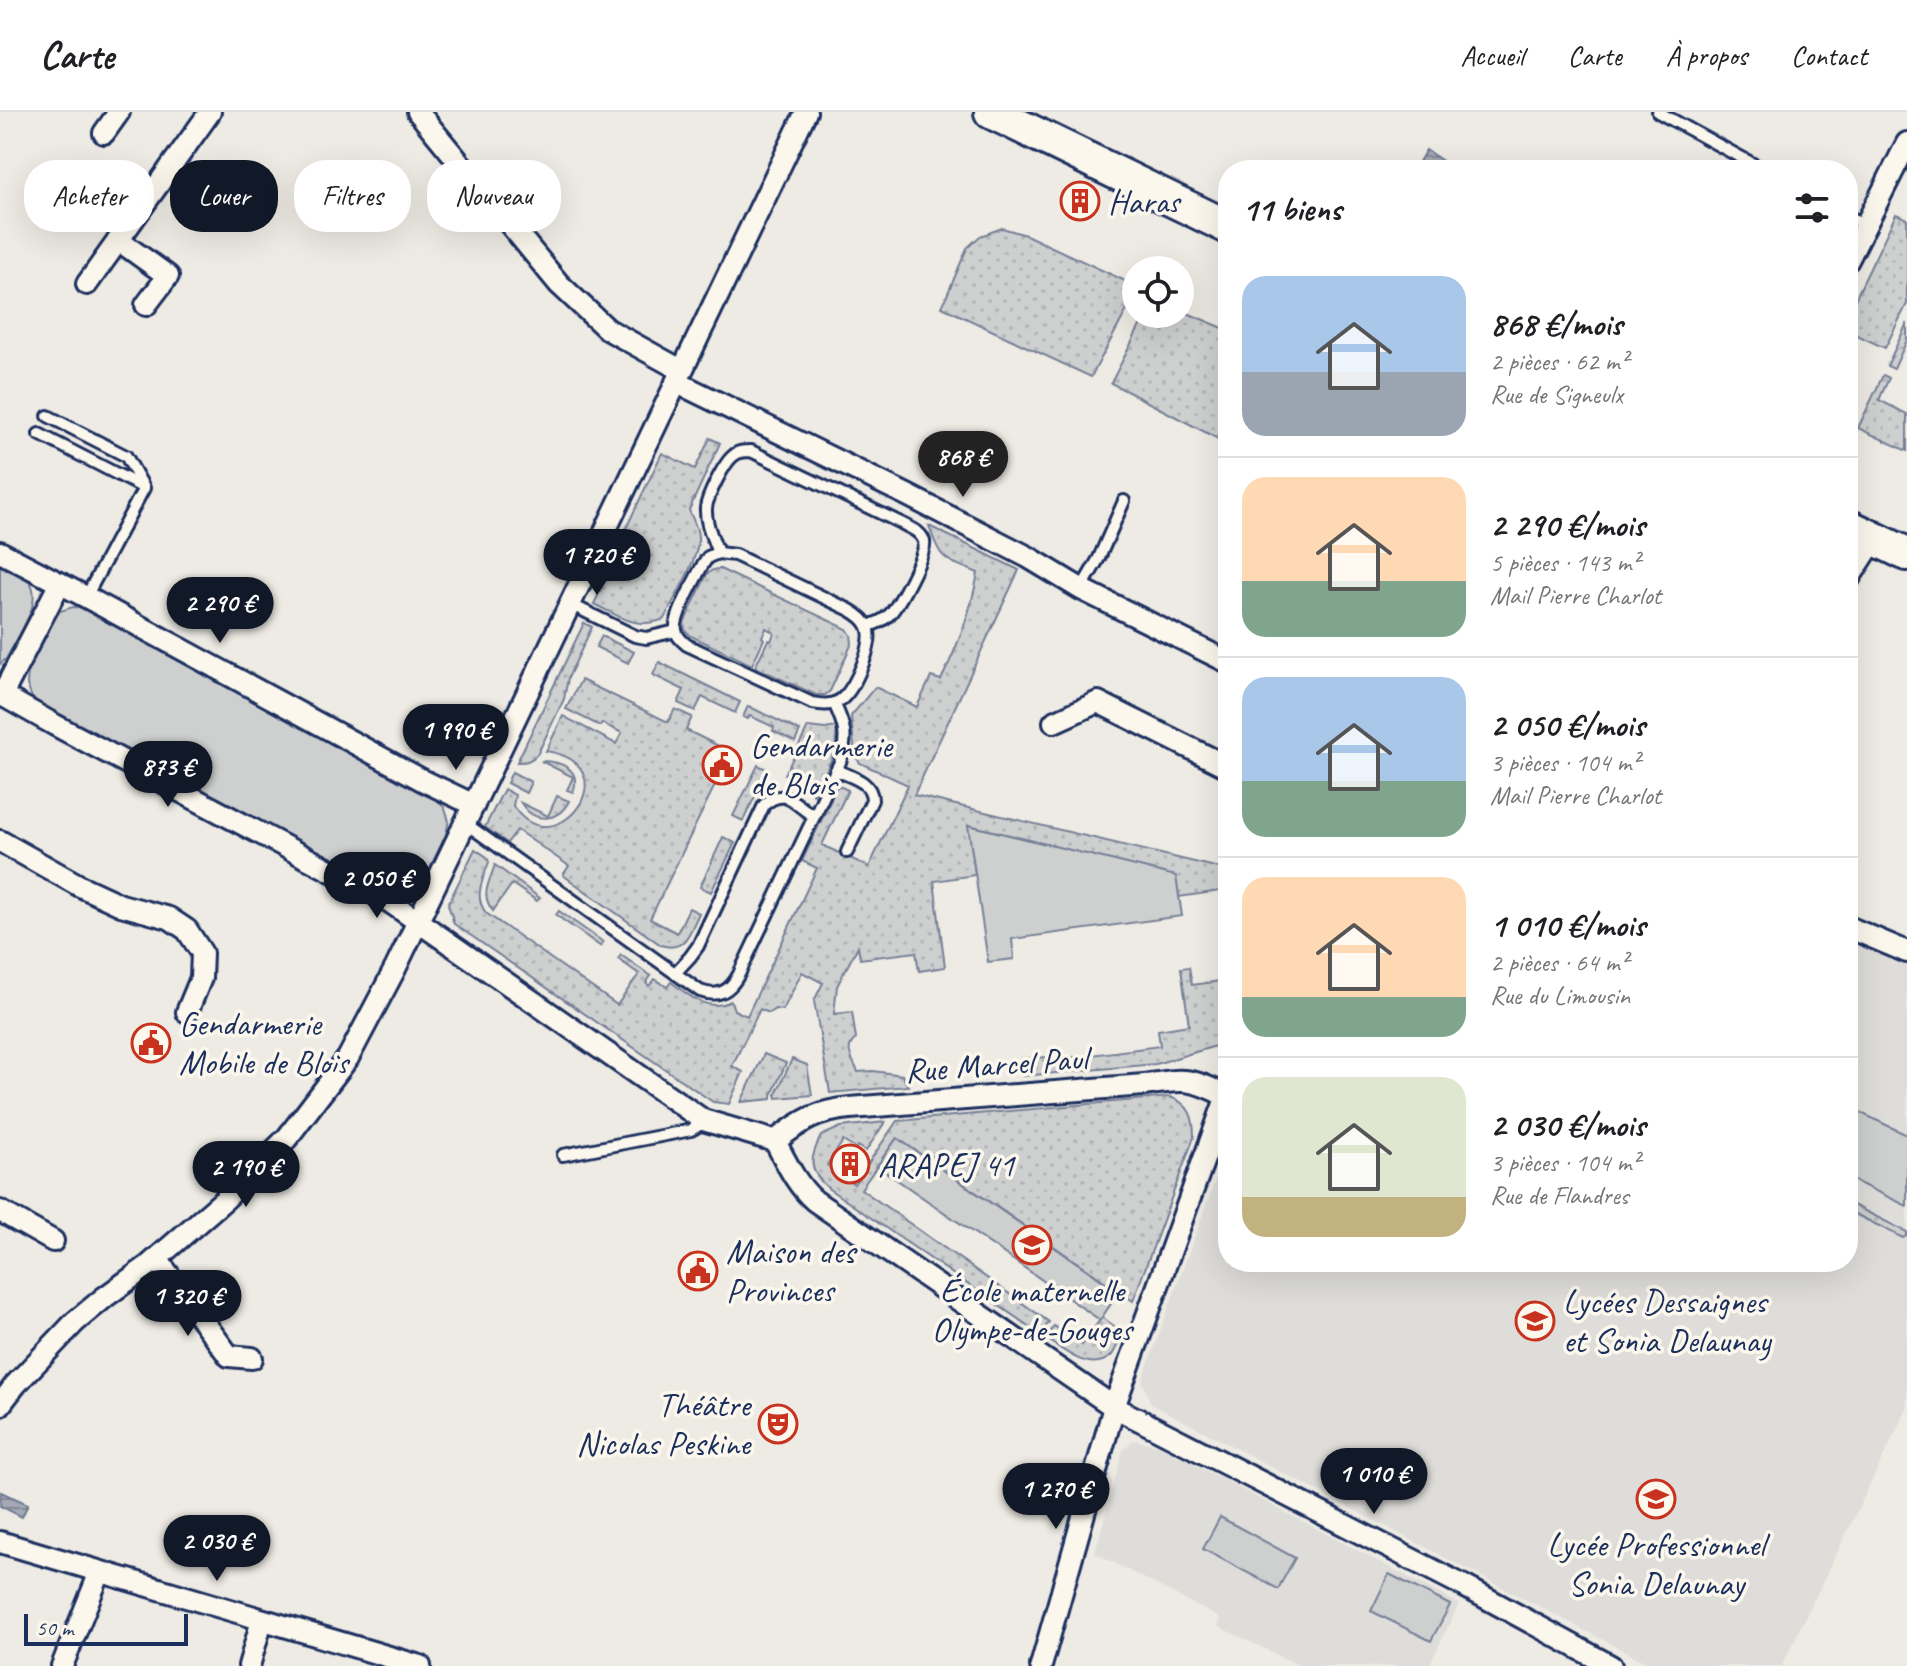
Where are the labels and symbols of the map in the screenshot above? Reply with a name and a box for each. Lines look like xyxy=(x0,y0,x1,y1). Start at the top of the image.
building icon: Haras xyxy=(1059,180,1101,222)
place label: Haras xyxy=(1108,180,1182,223)
pin: 868 € xyxy=(907,431,1019,499)
pin: 1 720 € xyxy=(523,529,671,597)
pin: 2 290 € xyxy=(146,577,294,645)
pin: 1 990 € xyxy=(382,704,530,772)
place label: Gendarmerie de Blois xyxy=(750,724,894,806)
pin: 873 € xyxy=(112,741,224,809)
public building icon: Gendarmerie de Blois xyxy=(701,744,743,786)
pin: 2 050 € xyxy=(303,852,451,920)
place label: Gendarmerie Mobile de Blois xyxy=(179,1002,350,1084)
public building icon: Gendarmerie Mobile de Blois xyxy=(130,1022,172,1064)
street label: Rue Marcel Paul xyxy=(903,1036,1095,1092)
pin: 2 190 € xyxy=(172,1141,320,1209)
building icon: ARAPEJ 41 xyxy=(829,1143,871,1185)
place label: ARAPEJ 41 xyxy=(878,1143,1016,1186)
school or university icon: École maternelle Olympe-de-Gouges xyxy=(1011,1224,1053,1266)
place label: Maison des Provinces xyxy=(726,1230,858,1312)
public building icon: Maison des Provinces xyxy=(677,1250,719,1292)
place label: École maternelle Olympe-de-Gouges xyxy=(932,1269,1135,1351)
pin: 1 320 € xyxy=(114,1270,262,1338)
place label: Lycées Dessaignes et Sonia Delaunay xyxy=(1563,1280,1773,1362)
school or university icon: Lycées Dessaignes et Sonia Delaunay xyxy=(1514,1300,1556,1342)
place label: Théâtre Nicolas Peskine xyxy=(576,1383,753,1465)
theatre icon: Théâtre Nicolas Peskine xyxy=(757,1403,799,1445)
pin: 1 010 € xyxy=(1300,1448,1448,1516)
pin: 1 270 € xyxy=(982,1463,1130,1531)
school or university icon: Lycée Professionnel Sonia Delaunay xyxy=(1635,1478,1677,1520)
pin: 2 030 € xyxy=(143,1515,291,1583)
place label: Lycée Professionnel Sonia Delaunay xyxy=(1547,1523,1771,1605)
scale bar xyxy=(24,1610,188,1646)

